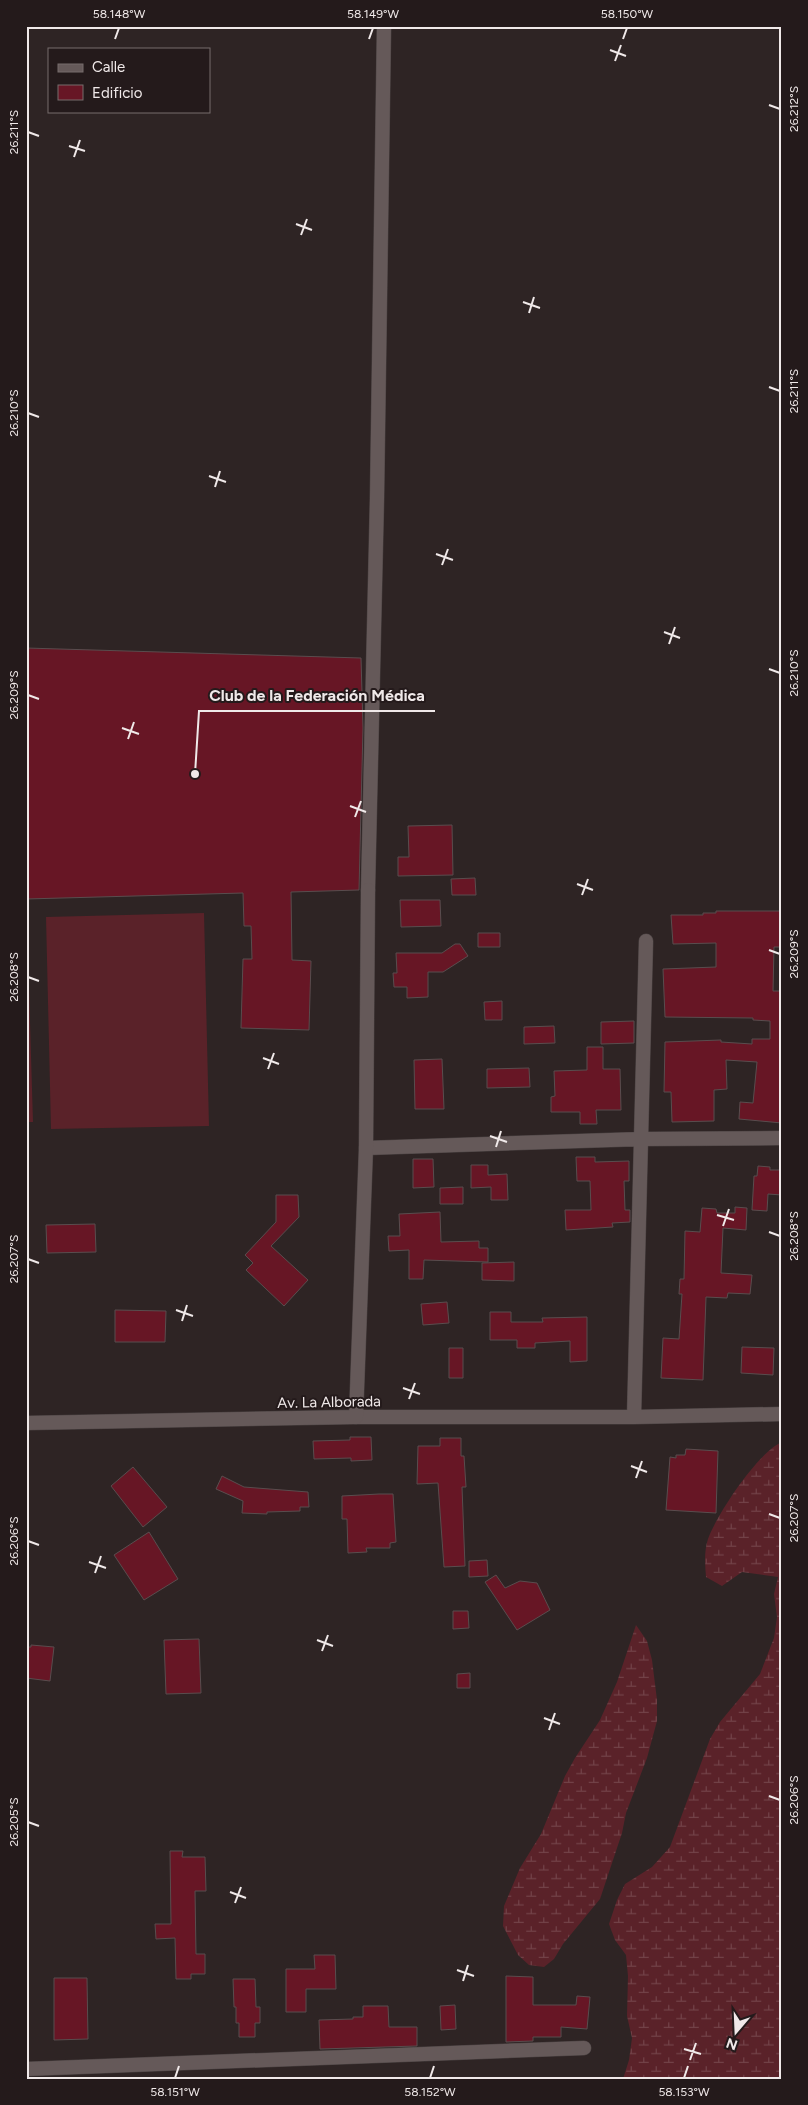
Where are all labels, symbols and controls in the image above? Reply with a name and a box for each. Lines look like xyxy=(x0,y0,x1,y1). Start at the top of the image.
text: 58.148°W xyxy=(93,7,146,21)
text: 58.149°W xyxy=(347,7,399,21)
text: 58.150°W xyxy=(601,7,654,21)
legend xyxy=(48,48,210,112)
text: Calle xyxy=(92,58,125,76)
text: Edificio xyxy=(92,84,143,102)
text: 26.212°S xyxy=(787,86,801,132)
text: 26.211°S xyxy=(7,110,21,154)
text: 26.211°S xyxy=(787,369,801,413)
text: 26.210°S xyxy=(7,389,21,437)
text: 26.210°S xyxy=(787,649,801,697)
text: 26.209°S xyxy=(7,671,21,719)
callout: Club de la Federación Médica xyxy=(199,680,435,711)
text: Club de la Federación Médica xyxy=(209,686,425,705)
text: 26.209°S xyxy=(787,930,801,978)
text: 26.208°S xyxy=(7,952,21,1002)
text: 26.208°S xyxy=(787,1211,801,1261)
text: 26.207°S xyxy=(7,1235,21,1283)
street label: Av. La Alborada xyxy=(277,1392,381,1412)
text: 26.207°S xyxy=(787,1494,801,1542)
text: 26.206°S xyxy=(7,1517,21,1565)
text: 26.206°S xyxy=(787,1776,801,1824)
text: 26.205°S xyxy=(7,1797,21,1847)
north arrow xyxy=(710,2008,760,2058)
text: N xyxy=(724,2034,740,2054)
text: 58.151°W xyxy=(150,2085,200,2099)
text: 58.152°W xyxy=(404,2085,456,2099)
text: 58.153°W xyxy=(658,2085,710,2099)

